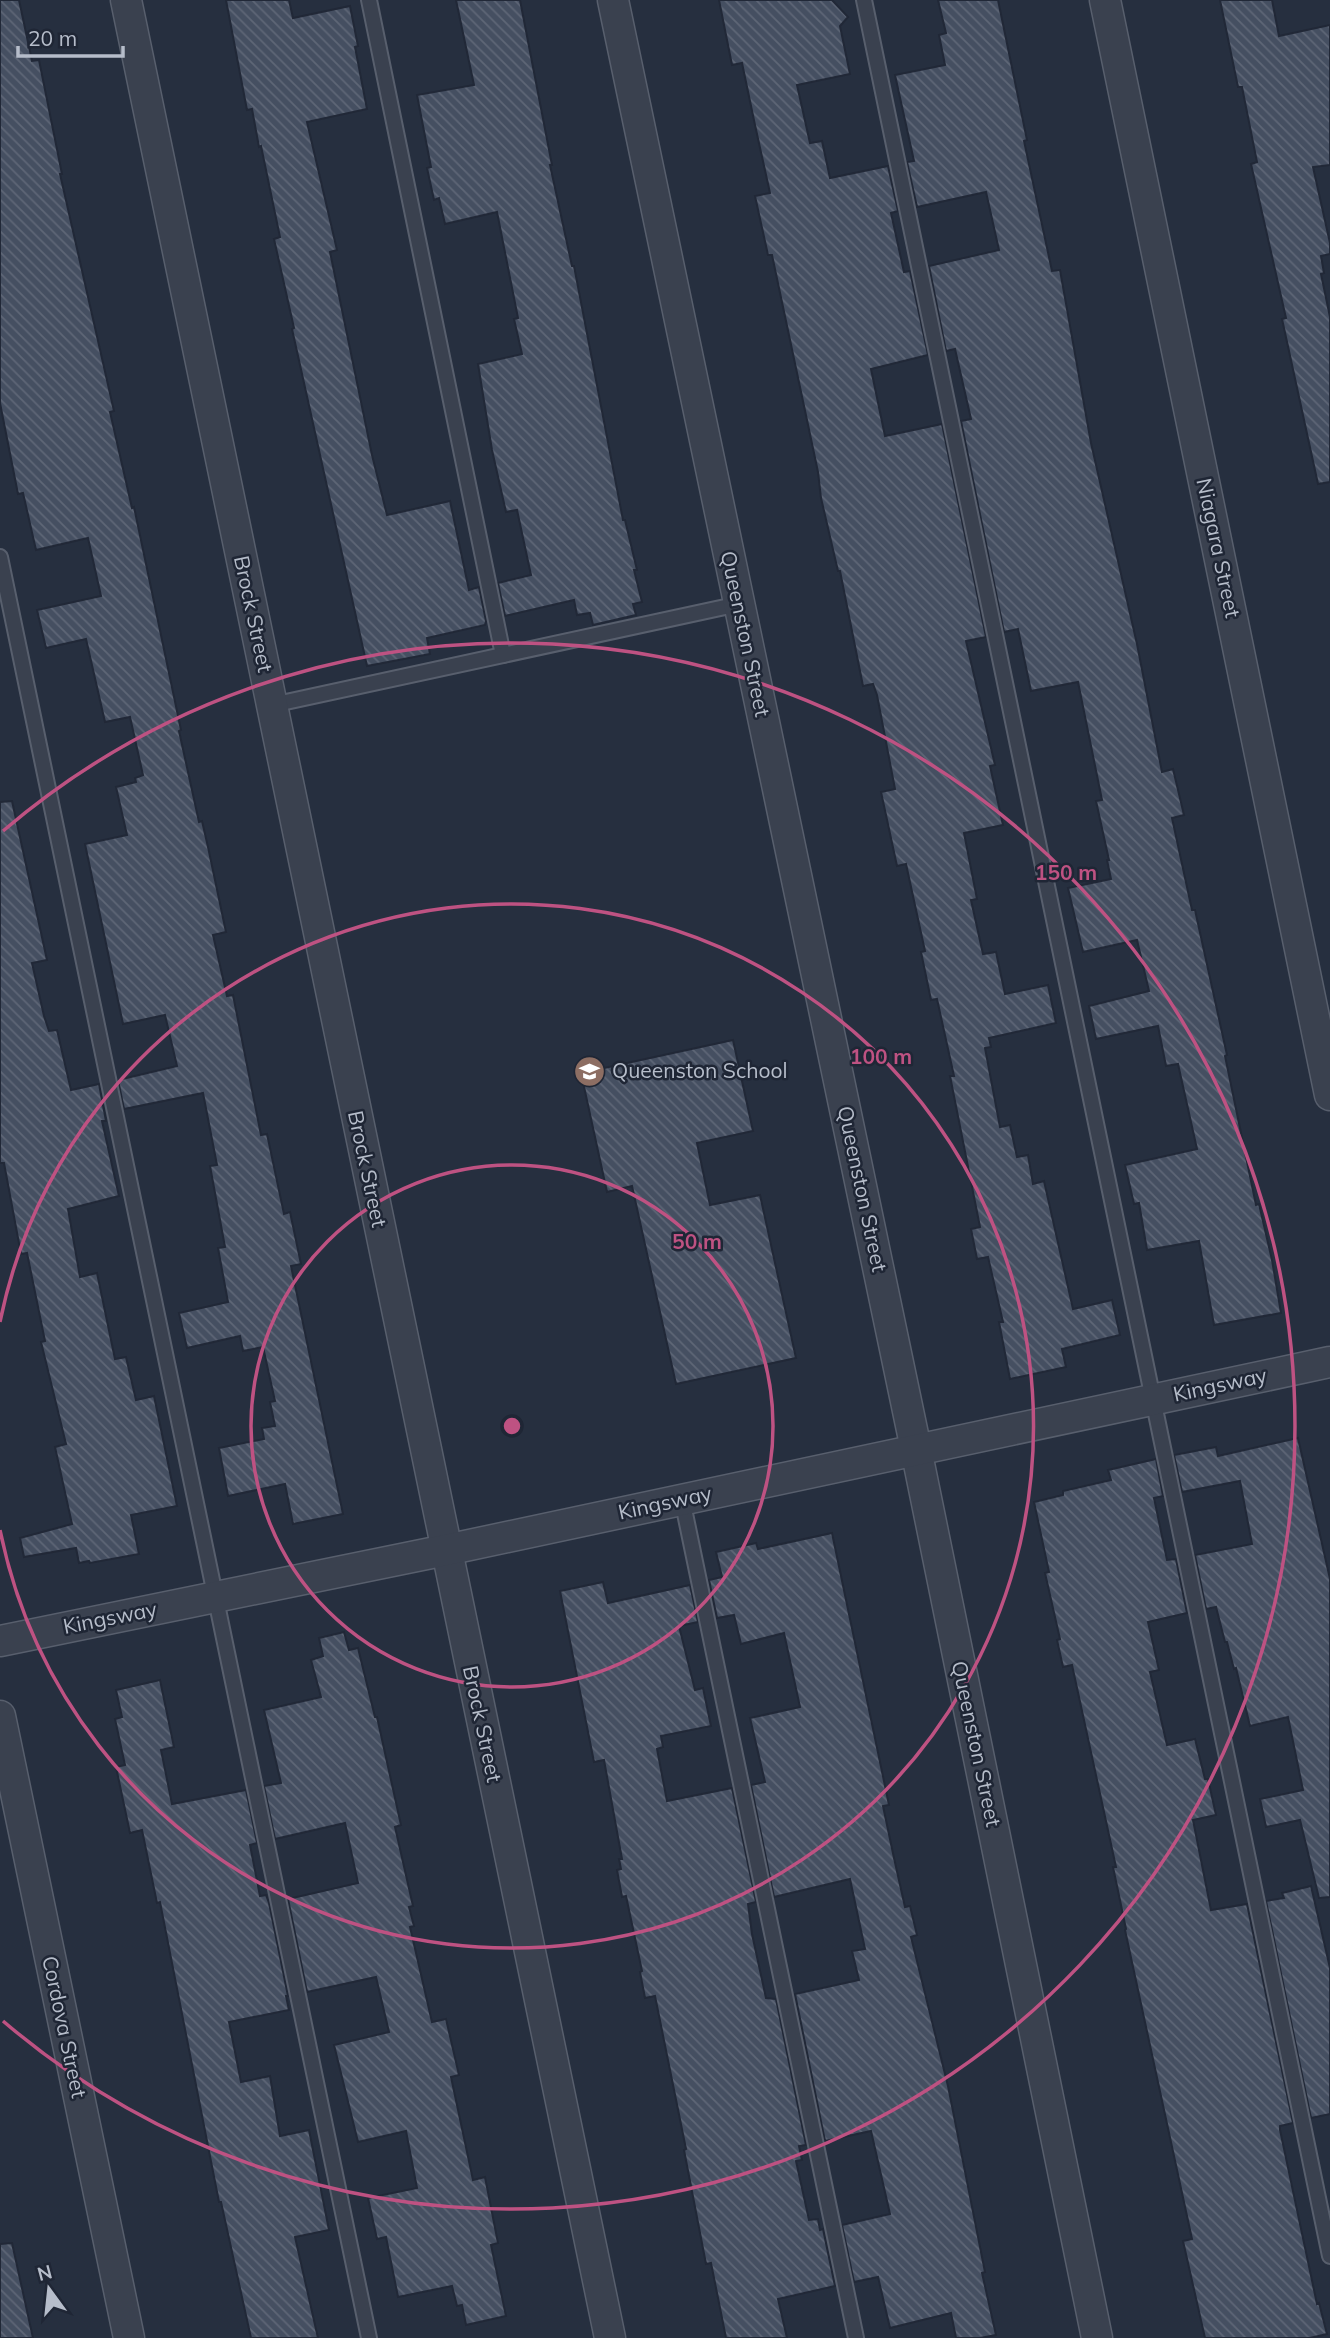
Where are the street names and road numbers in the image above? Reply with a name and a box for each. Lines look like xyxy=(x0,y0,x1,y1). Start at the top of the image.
street label: Niagara Street xyxy=(1191,476,1246,620)
street label: Queenston Street xyxy=(716,548,776,719)
street label: Brock Street xyxy=(229,553,279,674)
street label: Queenston Street xyxy=(833,1103,893,1274)
street label: Brock Street xyxy=(343,1108,393,1229)
street label: Kingsway xyxy=(1171,1361,1269,1407)
street label: Kingsway xyxy=(616,1479,714,1525)
street label: Kingsway xyxy=(61,1595,159,1639)
street label: Queenston Street xyxy=(947,1658,1007,1829)
street label: Brock Street xyxy=(458,1663,508,1784)
street label: Cordova Street xyxy=(37,1953,93,2100)

